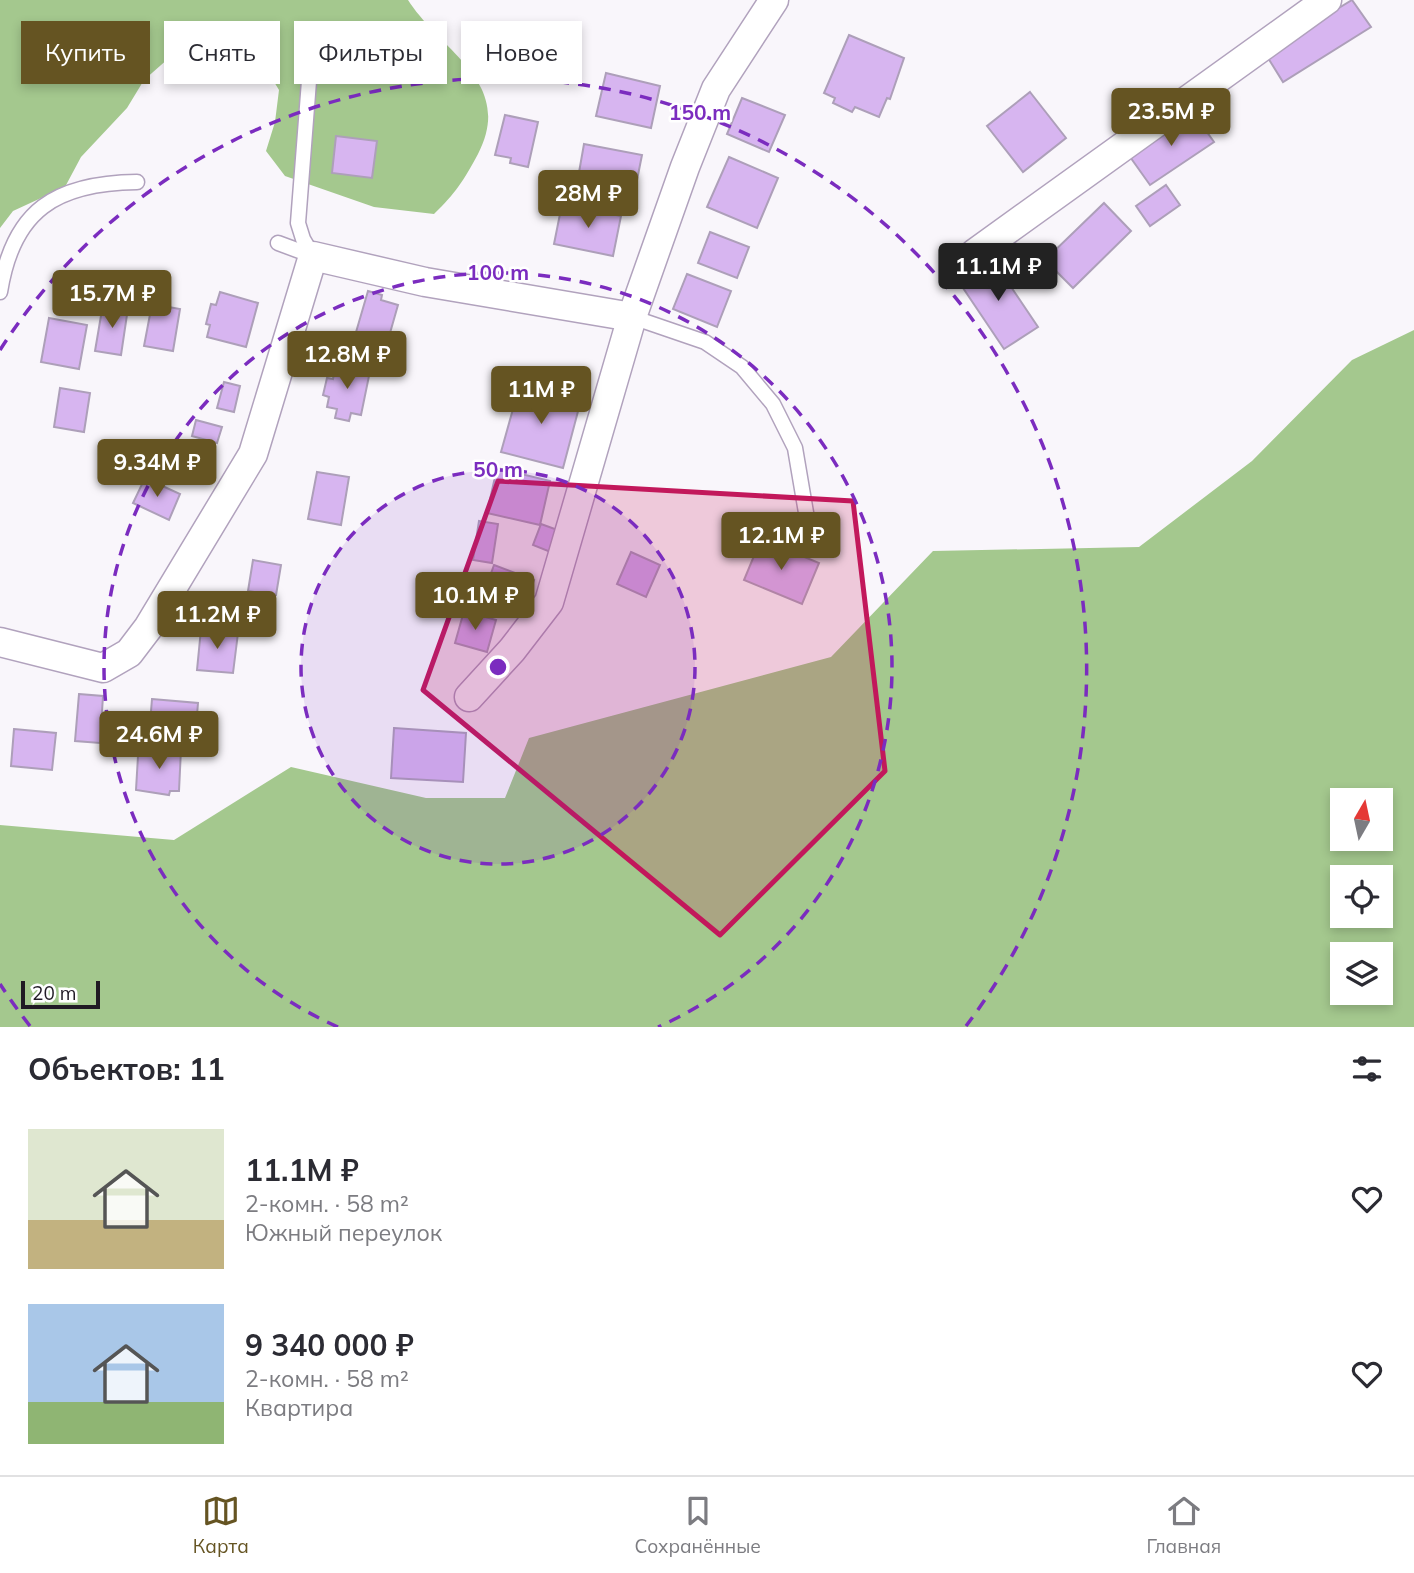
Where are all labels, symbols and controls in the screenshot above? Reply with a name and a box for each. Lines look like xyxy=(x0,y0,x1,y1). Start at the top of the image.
chip: Купить xyxy=(21,21,150,84)
chip: Снять xyxy=(164,21,280,84)
chip: Фильтры xyxy=(294,21,447,84)
chip: Новое xyxy=(461,21,582,84)
pin: 23.5M ₽ xyxy=(1106,88,1236,148)
text: 23.5M ₽ xyxy=(1127,96,1215,125)
text: 150 m xyxy=(669,99,731,125)
pin: 28M ₽ xyxy=(539,170,637,230)
text: 28M ₽ xyxy=(554,178,622,207)
pin: 11.1M ₽ xyxy=(933,244,1063,303)
text: 11.1M ₽ xyxy=(954,251,1042,280)
text: 100 m xyxy=(467,259,529,285)
pin: 15.7M ₽ xyxy=(47,270,177,330)
text: 15.7M ₽ xyxy=(68,278,156,307)
pin: 12.8M ₽ xyxy=(282,332,412,391)
text: 12.8M ₽ xyxy=(303,339,391,368)
pin: 11M ₽ xyxy=(492,366,590,426)
text: 11M ₽ xyxy=(507,374,575,403)
pin: 9.34M ₽ xyxy=(92,440,222,499)
text: 9.34M ₽ xyxy=(113,447,201,476)
text: 50 m xyxy=(473,456,523,482)
pin: 12.1M ₽ xyxy=(716,512,846,572)
text: 12.1M ₽ xyxy=(737,520,825,549)
pin: 10.1M ₽ xyxy=(410,572,540,632)
text: 10.1M ₽ xyxy=(431,580,519,609)
pin: 11.2M ₽ xyxy=(152,592,282,651)
text: 11.2M ₽ xyxy=(173,599,261,628)
centre of rings xyxy=(486,655,510,679)
pin: 24.6M ₽ xyxy=(94,712,224,771)
text: 24.6M ₽ xyxy=(115,719,203,748)
north arrow xyxy=(1330,788,1393,850)
map controls xyxy=(1330,788,1393,1005)
button: locate xyxy=(1330,865,1393,928)
button: layers xyxy=(1330,942,1393,1005)
scale bar xyxy=(21,978,100,1010)
text: 20 m xyxy=(32,981,76,1005)
text: Объектов: 11 xyxy=(28,1050,225,1088)
icon: filters xyxy=(1348,1050,1386,1088)
text: 11.1M ₽ xyxy=(245,1151,359,1189)
icon: home xyxy=(84,1157,168,1241)
icon: heart xyxy=(1348,1180,1386,1218)
text: 2-комн. · 58 m² xyxy=(245,1189,409,1218)
text: Южный переулок xyxy=(245,1218,442,1247)
text: 9 340 000 ₽ xyxy=(245,1326,414,1364)
icon: home xyxy=(84,1332,168,1416)
icon: heart xyxy=(1348,1355,1386,1393)
text: 2-комн. · 58 m² xyxy=(245,1364,409,1393)
text: Квартира xyxy=(245,1393,353,1422)
tab: Карта xyxy=(193,1492,249,1558)
tab: Сохранённые xyxy=(634,1492,761,1558)
tab: Главная xyxy=(1147,1492,1221,1558)

